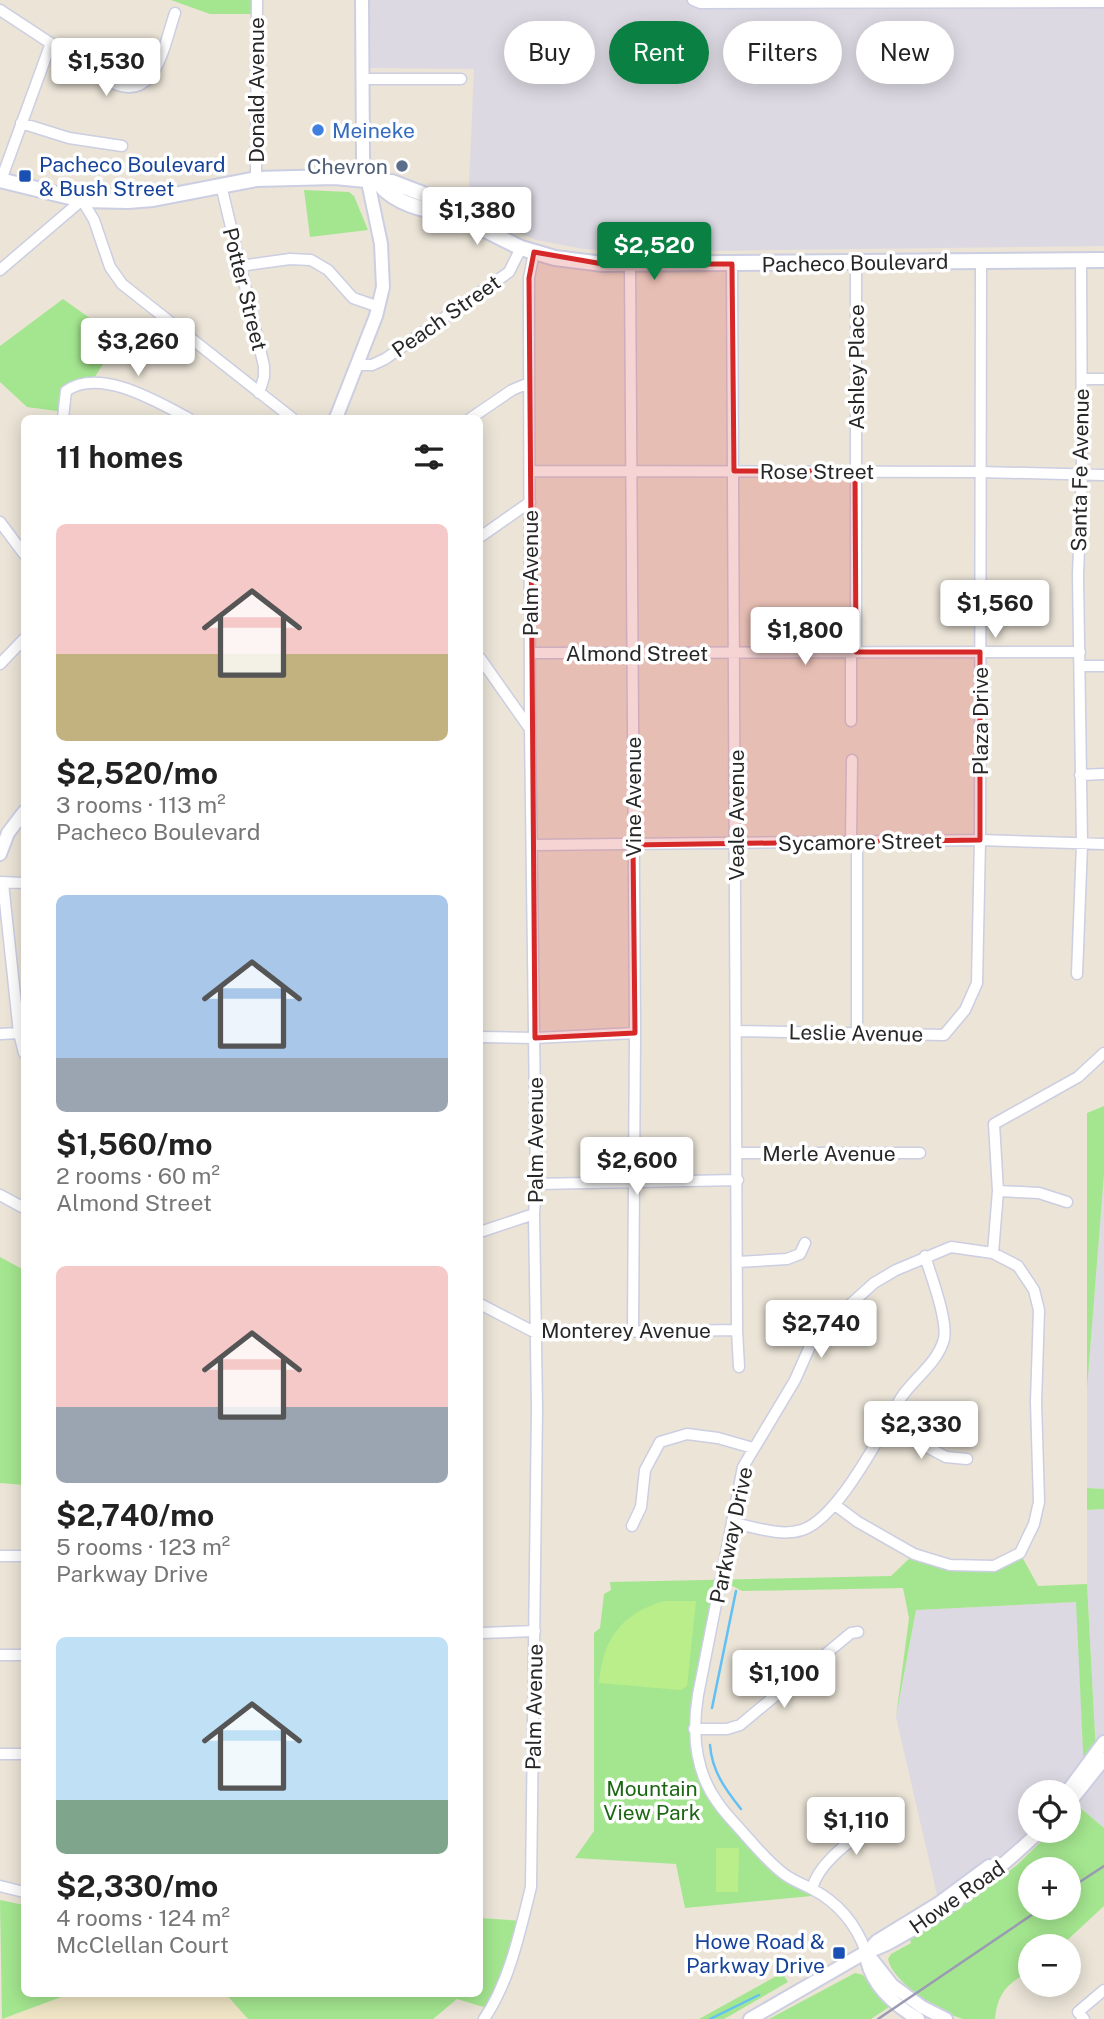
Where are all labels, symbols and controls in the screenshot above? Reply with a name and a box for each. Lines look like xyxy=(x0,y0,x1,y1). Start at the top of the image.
street label: Donald Avenue xyxy=(244,17,269,163)
chip: Buy xyxy=(504,21,595,84)
chip: Rent xyxy=(609,21,709,84)
chip: Filters xyxy=(723,21,842,84)
chip: New xyxy=(856,21,954,84)
pin: $1,530 xyxy=(49,38,163,98)
text: $1,530 xyxy=(67,47,145,74)
place label: Meineke xyxy=(332,118,415,143)
marker: Meineke xyxy=(310,122,326,138)
place label: Pacheco Boulevard & Bush Street xyxy=(39,152,226,201)
place label: Chevron xyxy=(307,154,388,179)
marker: Chevron xyxy=(394,158,410,174)
marker: Pacheco Boulevard & Bush Street xyxy=(17,168,33,184)
pin: $1,380 xyxy=(420,188,534,247)
text: $1,380 xyxy=(438,196,516,223)
pin: $2,520 xyxy=(597,222,711,282)
street label: Potter Street xyxy=(218,225,272,353)
text: $2,520 xyxy=(613,231,695,258)
street label: Pacheco Boulevard xyxy=(761,249,949,277)
street label: Peach Street xyxy=(387,270,505,362)
street label: Ashley Place xyxy=(844,304,869,430)
pin: $3,260 xyxy=(81,318,195,378)
text: $3,260 xyxy=(97,327,179,354)
street label: Santa Fe Avenue xyxy=(1066,388,1094,552)
icon: filters xyxy=(410,438,448,476)
text: 11 homes xyxy=(56,439,183,475)
street label: Rose Street xyxy=(760,459,874,484)
street label: Palm Avenue xyxy=(518,510,543,636)
icon: home xyxy=(189,570,315,696)
pin: $1,560 xyxy=(938,580,1052,640)
text: $1,560 xyxy=(956,589,1034,616)
pin: $1,800 xyxy=(748,608,862,667)
text: $1,800 xyxy=(767,616,843,643)
street label: Almond Street xyxy=(566,641,708,666)
street label: Plaza Drive xyxy=(968,667,993,775)
street label: Vine Avenue xyxy=(621,737,646,857)
street label: Veale Avenue xyxy=(724,749,749,881)
text: $2,520/mo xyxy=(56,755,218,791)
text: 3 rooms · 113 m² xyxy=(56,791,226,818)
text: Pacheco Boulevard xyxy=(56,818,260,845)
street label: Sycamore Street xyxy=(778,828,942,856)
icon: home xyxy=(189,941,315,1067)
street label: Leslie Avenue xyxy=(788,1019,924,1047)
street label: Palm Avenue xyxy=(523,1077,548,1203)
text: $1,560/mo xyxy=(56,1126,212,1162)
pin: $2,600 xyxy=(580,1138,694,1197)
street label: Merle Avenue xyxy=(762,1141,896,1166)
text: $2,600 xyxy=(596,1146,678,1173)
text: 2 rooms · 60 m² xyxy=(56,1162,220,1189)
text: Almond Street xyxy=(56,1189,212,1216)
pin: $2,740 xyxy=(764,1300,878,1360)
text: $2,740 xyxy=(782,1309,860,1336)
icon: home xyxy=(189,1312,315,1438)
street label: Monterey Avenue xyxy=(541,1318,711,1343)
pin: $2,330 xyxy=(864,1402,978,1461)
text: $2,330 xyxy=(880,1410,962,1437)
street label: Parkway Drive xyxy=(704,1464,758,1606)
text: $2,740/mo xyxy=(56,1497,214,1533)
text: 5 rooms · 123 m² xyxy=(56,1533,230,1560)
text: Parkway Drive xyxy=(56,1560,208,1587)
street label: Palm Avenue xyxy=(520,1644,548,1770)
pin: $1,100 xyxy=(727,1650,841,1710)
text: $1,100 xyxy=(748,1659,820,1686)
icon: home xyxy=(189,1683,315,1809)
park label: Mountain View Park xyxy=(603,1776,701,1825)
map controls xyxy=(1018,1780,1081,1997)
button: locate xyxy=(1018,1780,1081,1843)
pin: $1,110 xyxy=(799,1798,913,1857)
text: $1,110 xyxy=(823,1806,889,1833)
street label: Howe Road xyxy=(905,1855,1009,1939)
button: + xyxy=(1018,1857,1081,1920)
text: $2,330/mo xyxy=(56,1868,218,1904)
text: 4 rooms · 124 m² xyxy=(56,1904,230,1931)
place label: Howe Road & Parkway Drive xyxy=(686,1929,825,1978)
text: McClellan Court xyxy=(56,1931,229,1958)
button: − xyxy=(1018,1934,1081,1997)
marker: Howe Road & Parkway Drive xyxy=(831,1945,847,1961)

